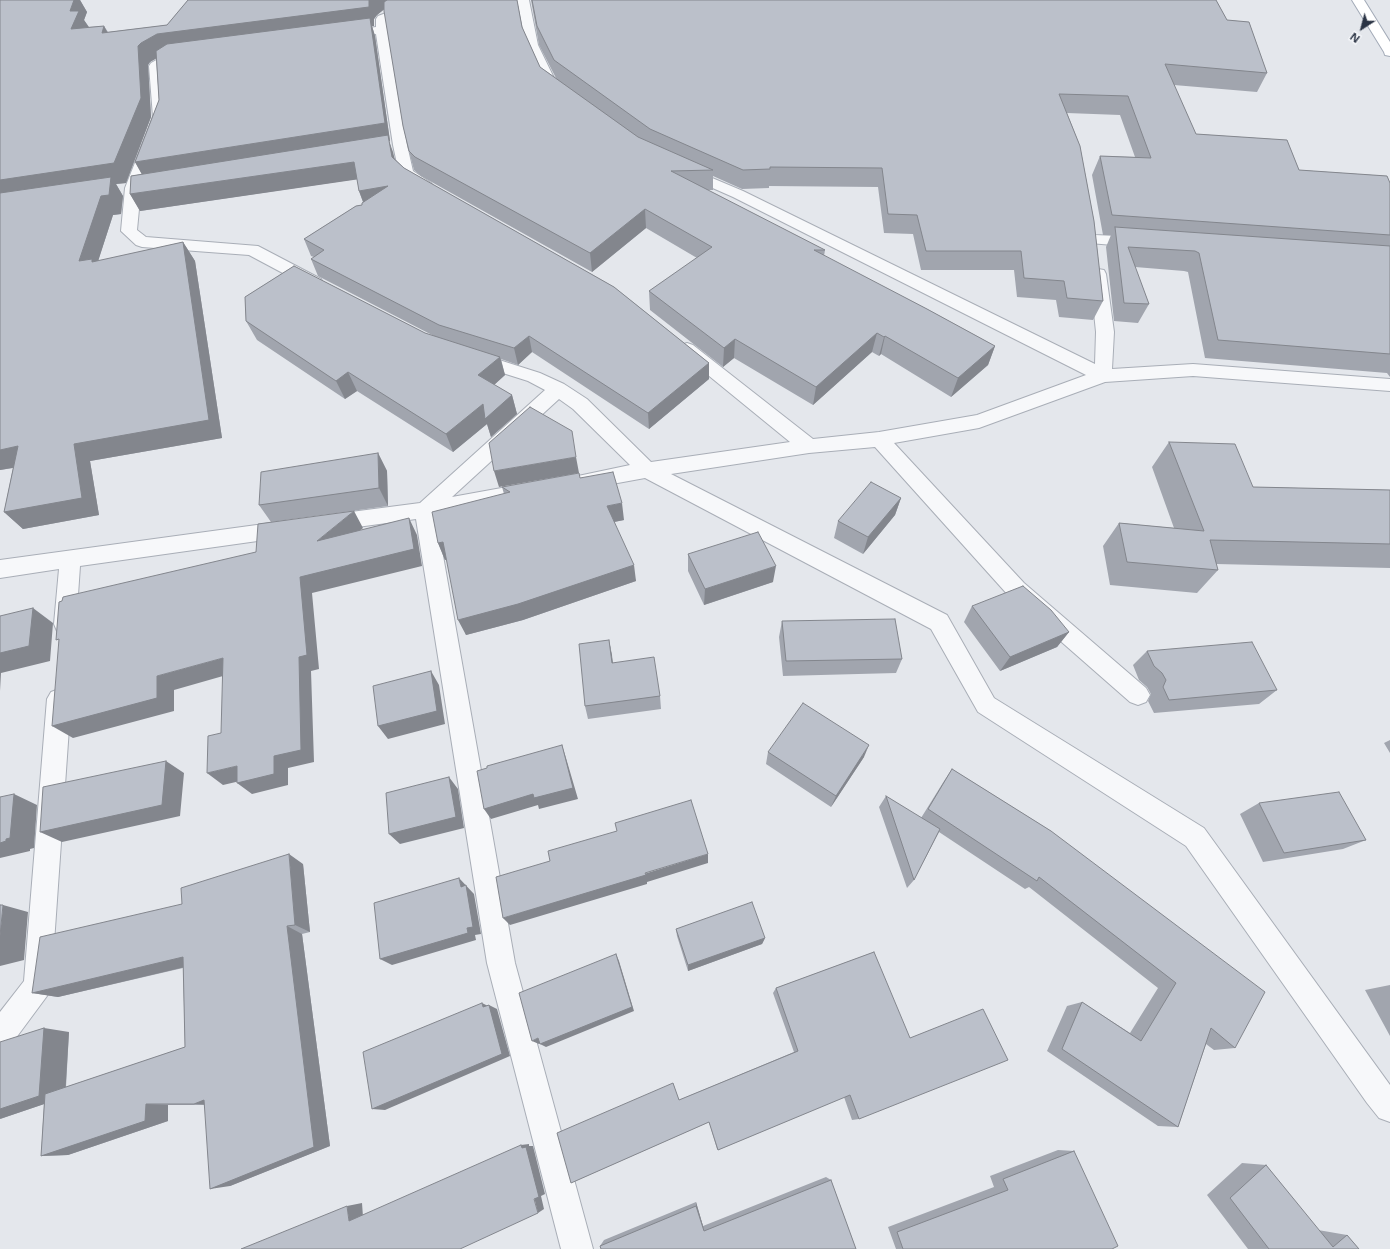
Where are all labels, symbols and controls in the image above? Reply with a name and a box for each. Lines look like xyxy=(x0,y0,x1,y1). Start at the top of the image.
north arrow xyxy=(1342,8,1382,48)
text: N xyxy=(1347,29,1363,47)

